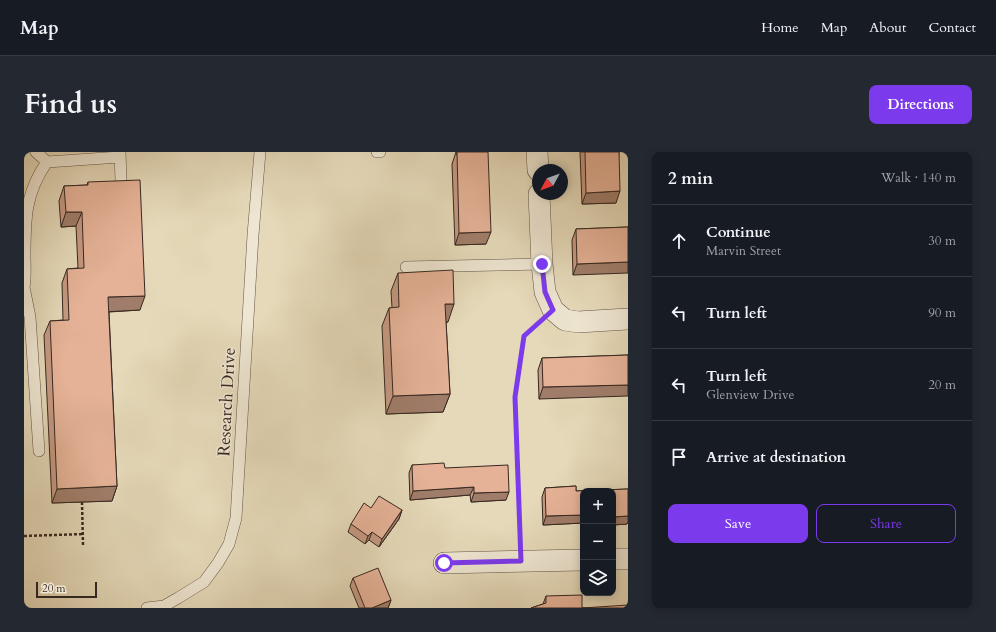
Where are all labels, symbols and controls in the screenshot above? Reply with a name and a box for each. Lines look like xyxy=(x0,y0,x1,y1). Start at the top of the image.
text: Map xyxy=(20,15,59,41)
text: Home xyxy=(761,18,799,37)
text: Map xyxy=(821,18,847,37)
text: About xyxy=(869,18,906,37)
text: Contact xyxy=(928,18,976,37)
text: Find us xyxy=(24,85,117,123)
button: Directions xyxy=(869,85,972,124)
north arrow xyxy=(532,164,568,200)
text: 2 min xyxy=(668,167,713,190)
text: Walk · 140 m xyxy=(881,169,956,187)
text: Continue xyxy=(706,222,771,242)
icon: ahead xyxy=(668,230,690,252)
text: 30 m xyxy=(928,232,956,250)
text: Marvin Street xyxy=(706,242,781,260)
route end xyxy=(533,255,551,273)
icon: left xyxy=(668,302,690,324)
text: Turn left xyxy=(706,303,767,323)
text: 90 m xyxy=(928,304,956,322)
street label: Research Drive xyxy=(212,347,241,457)
text: Turn left xyxy=(706,366,767,386)
icon: left xyxy=(668,374,690,396)
text: 20 m xyxy=(928,376,956,394)
text: Glenview Drive xyxy=(706,386,794,404)
icon: arrive xyxy=(668,446,690,468)
text: Arrive at destination xyxy=(706,447,846,467)
map controls xyxy=(580,488,616,596)
button: + xyxy=(580,488,616,524)
button: Save xyxy=(668,504,808,543)
button: Share xyxy=(816,504,956,543)
button: − xyxy=(580,524,616,560)
route start xyxy=(435,554,453,572)
button: layers xyxy=(580,560,616,596)
scale bar xyxy=(36,580,97,599)
text: 20 m xyxy=(42,581,66,596)

